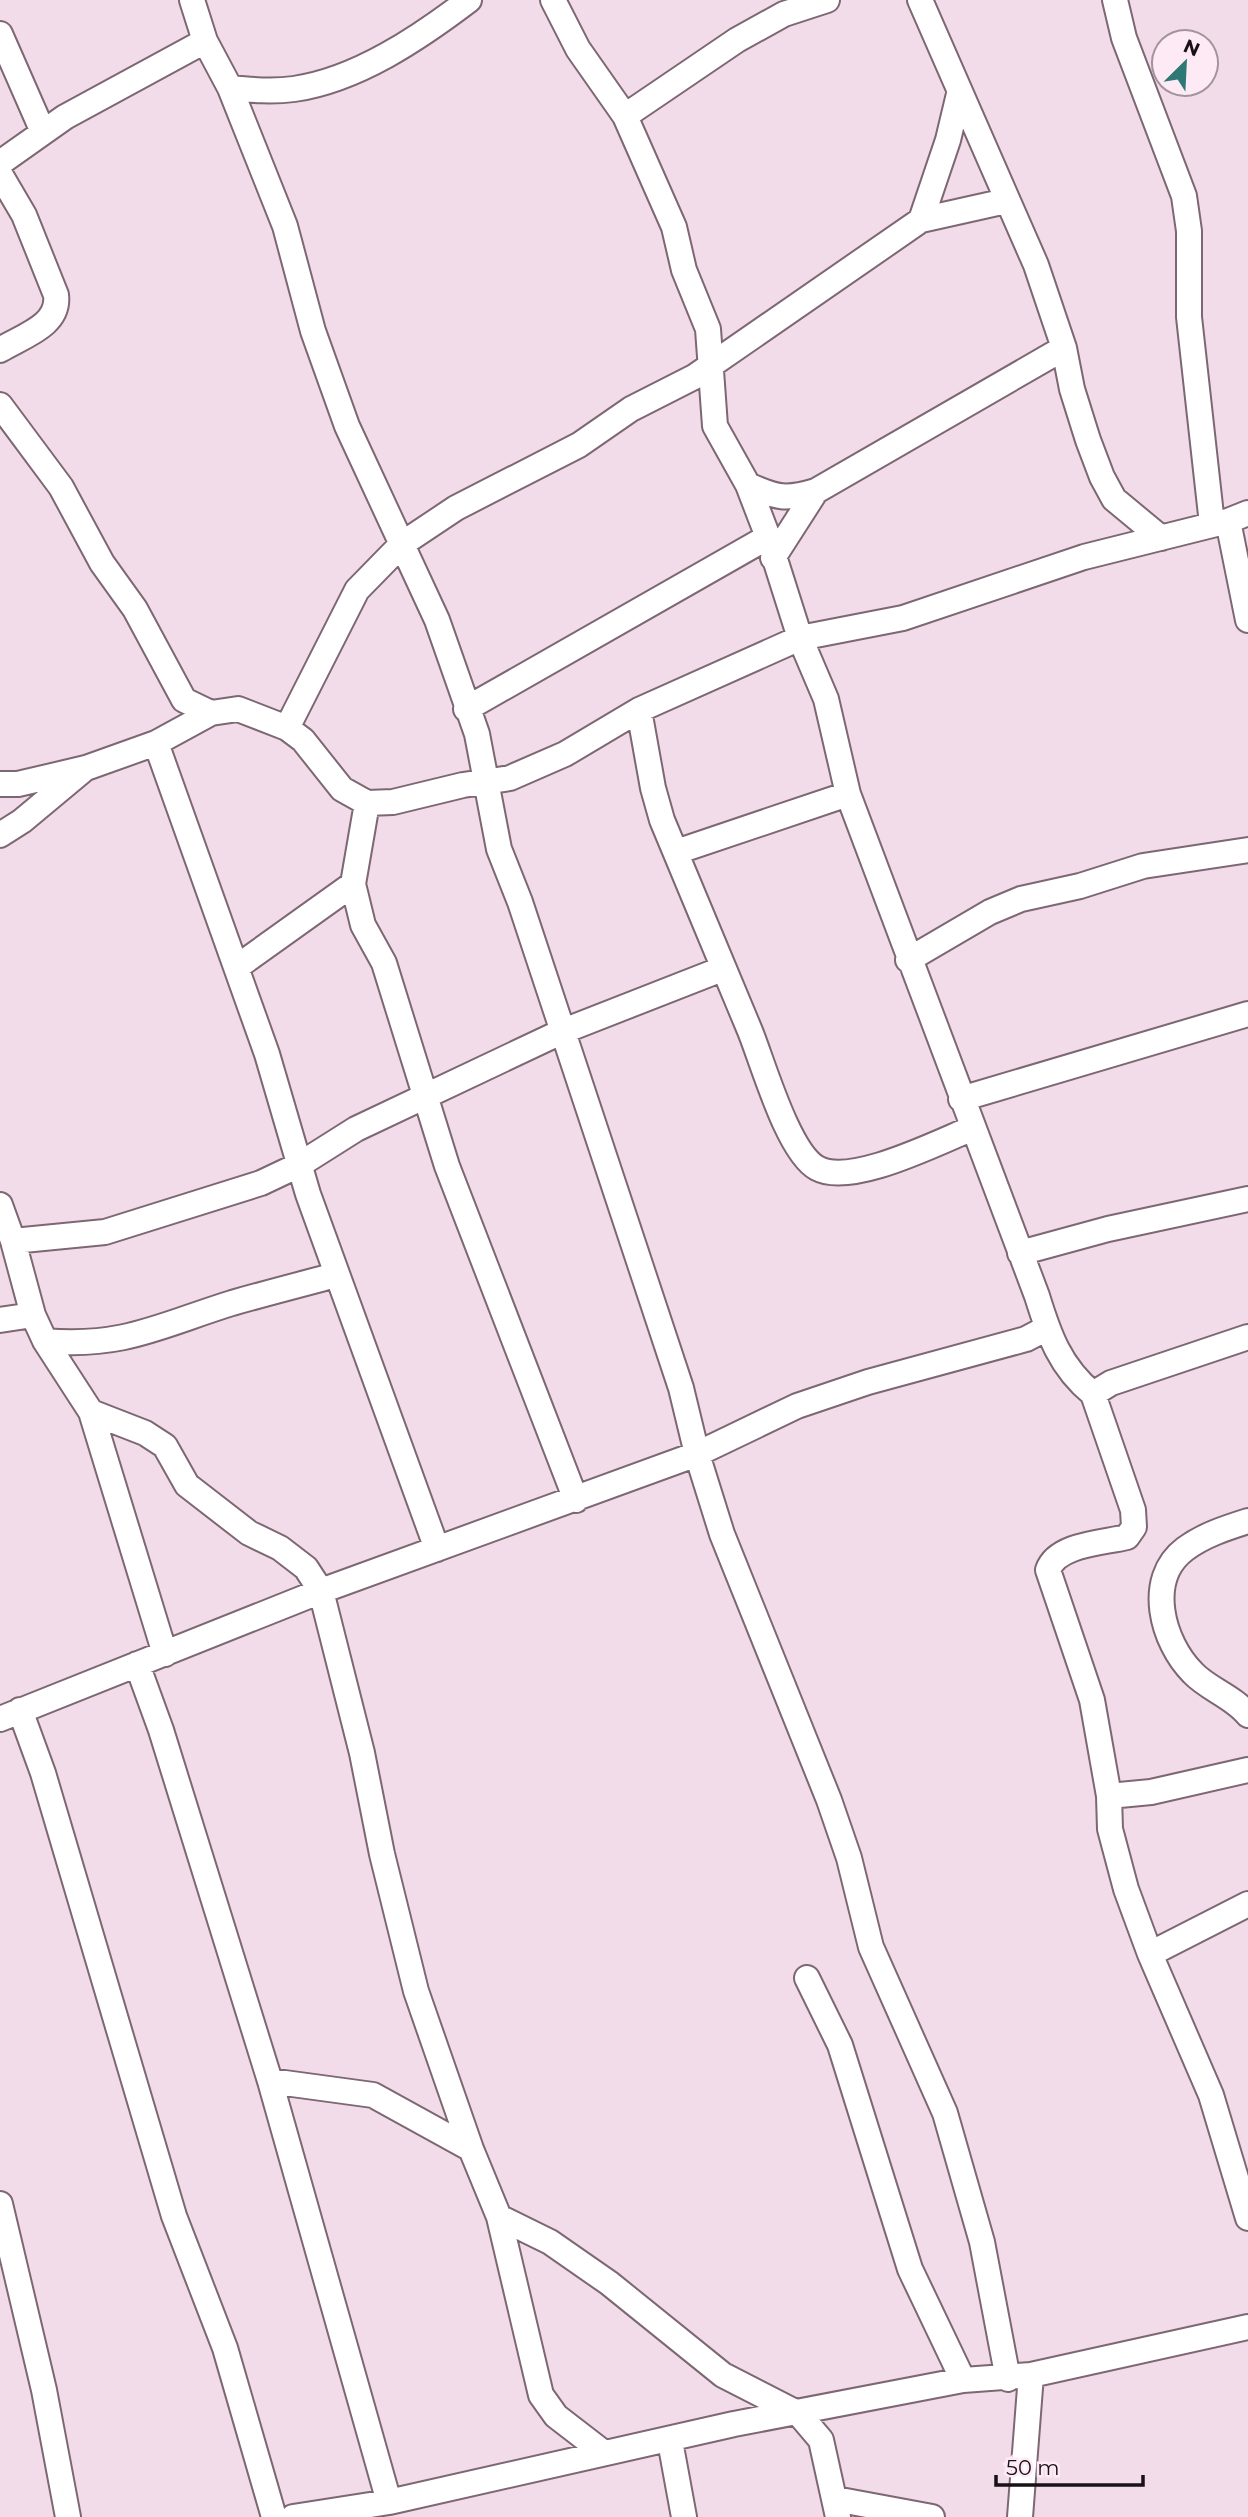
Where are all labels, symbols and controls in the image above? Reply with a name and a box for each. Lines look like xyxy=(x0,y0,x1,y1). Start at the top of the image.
north arrow xyxy=(1150,28,1220,98)
text: N xyxy=(1180,34,1203,62)
scale bar xyxy=(996,2444,1143,2488)
text: 50 m xyxy=(1006,2455,1060,2480)

